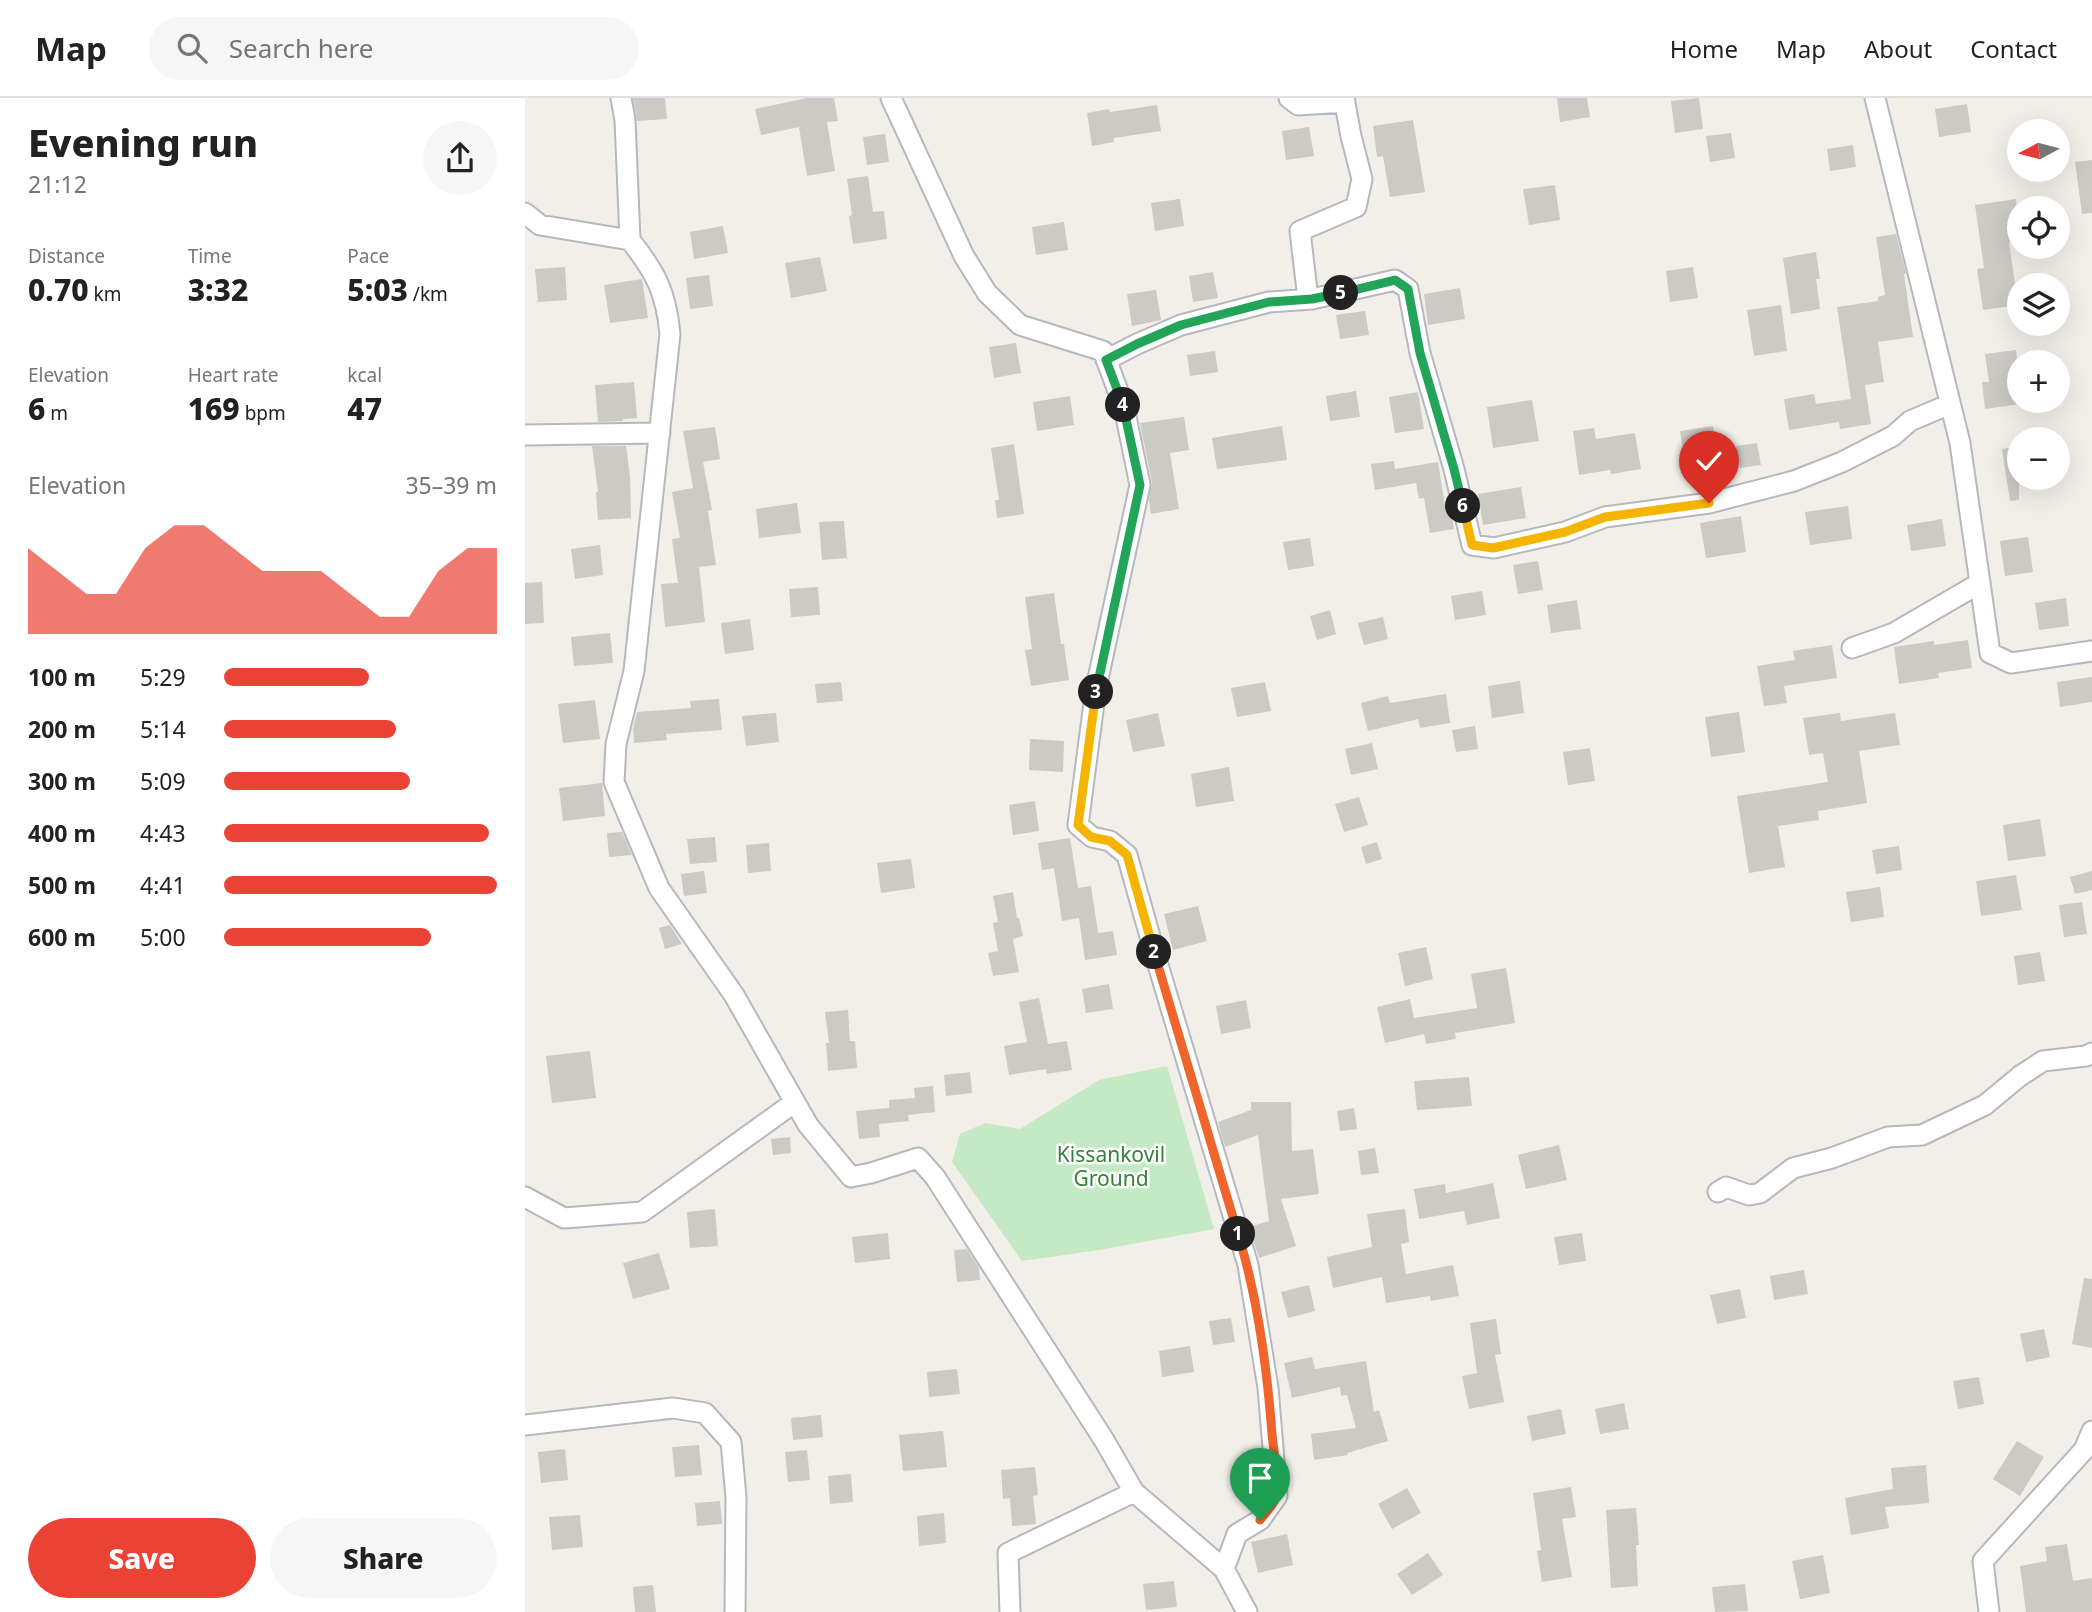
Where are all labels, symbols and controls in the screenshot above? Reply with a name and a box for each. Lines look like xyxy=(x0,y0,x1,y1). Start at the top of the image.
search box xyxy=(149,17,639,80)
text: Map xyxy=(35,26,107,71)
icon: search xyxy=(173,29,211,67)
text: Search here xyxy=(229,30,373,66)
text: Home xyxy=(1670,32,1738,65)
text: Map xyxy=(1776,32,1826,65)
text: About xyxy=(1864,32,1932,65)
text: Contact xyxy=(1970,32,2057,65)
text: Evening run xyxy=(28,116,258,168)
north arrow xyxy=(2007,119,2070,182)
map controls xyxy=(2007,119,2070,490)
button: share xyxy=(423,121,497,195)
text: 21:12 xyxy=(28,168,87,200)
button: locate xyxy=(2007,196,2070,259)
text: Distance xyxy=(28,243,105,269)
text: Time xyxy=(188,243,232,269)
text: Pace xyxy=(347,243,389,269)
text: 0.70 xyxy=(28,269,89,310)
text: 3:32 xyxy=(188,269,248,310)
text: 5:03 xyxy=(347,269,408,310)
button: layers xyxy=(2007,273,2070,336)
pin: 5 xyxy=(1323,276,1359,310)
text: 5 xyxy=(1335,279,1346,305)
text: km xyxy=(89,281,121,307)
text: /km xyxy=(408,281,448,307)
button: + xyxy=(2007,350,2070,413)
text: Elevation xyxy=(28,362,109,388)
text: Heart rate xyxy=(188,362,278,388)
text: kcal xyxy=(347,362,382,388)
text: 6 xyxy=(28,388,45,429)
text: 169 xyxy=(188,388,240,429)
text: 47 xyxy=(347,388,382,429)
pin: 4 xyxy=(1105,388,1141,422)
text: 4 xyxy=(1117,391,1128,417)
text: m xyxy=(45,400,68,426)
text: bpm xyxy=(240,400,286,426)
button: − xyxy=(2007,427,2070,490)
pin xyxy=(1679,431,1739,503)
icon: check xyxy=(1690,442,1728,480)
text: Elevation xyxy=(28,469,126,501)
text: 35–39 m xyxy=(405,469,497,501)
pin: 6 xyxy=(1445,488,1481,524)
text: 6 xyxy=(1457,492,1468,518)
text: 100 m xyxy=(28,661,96,693)
text: 5:29 xyxy=(140,661,186,693)
pin: 3 xyxy=(1079,674,1113,710)
text: 3 xyxy=(1090,678,1101,704)
text: 200 m xyxy=(28,713,96,745)
text: 5:14 xyxy=(140,713,186,745)
text: 300 m xyxy=(28,765,96,797)
text: 5:09 xyxy=(140,765,186,797)
text: 400 m xyxy=(28,817,96,849)
text: 4:43 xyxy=(140,817,186,849)
text: 500 m xyxy=(28,869,96,901)
text: 4:41 xyxy=(140,869,186,901)
text: 600 m xyxy=(28,921,96,953)
text: 5:00 xyxy=(140,921,186,953)
pin: 2 xyxy=(1137,934,1171,970)
text: 2 xyxy=(1148,938,1159,964)
park label: Kissankovil Ground xyxy=(1057,1140,1165,1192)
pin: 1 xyxy=(1221,1216,1255,1252)
text: 1 xyxy=(1232,1220,1243,1246)
pin xyxy=(1230,1448,1290,1520)
icon: arrive xyxy=(1241,1459,1279,1497)
button: Save xyxy=(28,1518,256,1598)
button: Share xyxy=(270,1518,497,1598)

